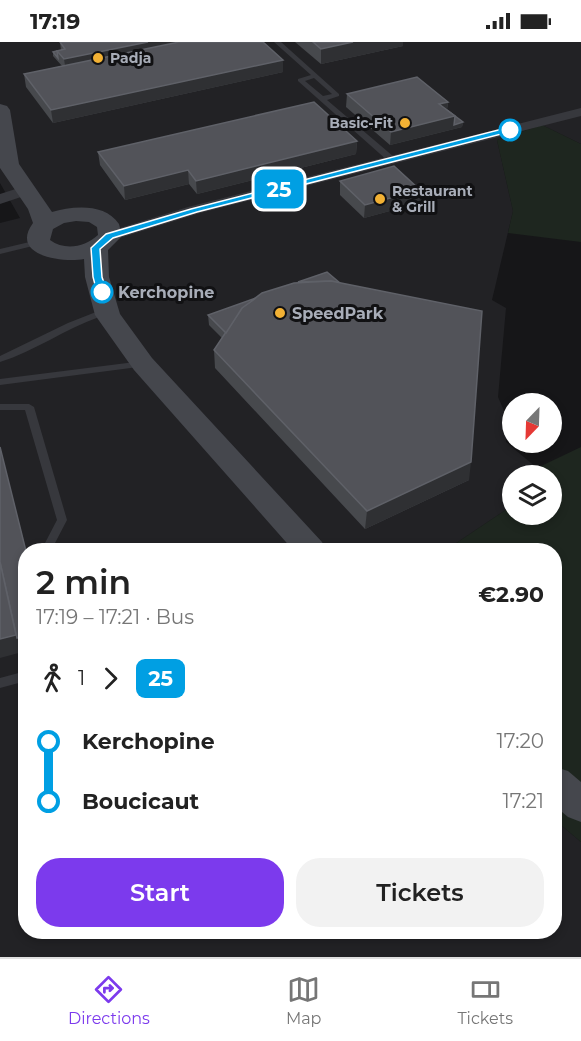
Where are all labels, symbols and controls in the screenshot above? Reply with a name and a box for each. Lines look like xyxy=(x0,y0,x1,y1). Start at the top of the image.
text: 17:19 xyxy=(30,8,80,35)
place label: Padja xyxy=(110,49,151,67)
marker: Padja xyxy=(91,51,105,65)
place label: Basic-Fit xyxy=(329,114,393,132)
marker: Basic-Fit xyxy=(398,116,412,130)
unlabelled marker xyxy=(499,119,521,141)
line badge: 25 xyxy=(252,170,306,208)
text: 25 xyxy=(267,177,291,202)
place label: Restaurant & Grill xyxy=(392,182,473,216)
marker: Restaurant & Grill xyxy=(373,192,387,206)
marker: Kerchopine xyxy=(91,281,113,303)
place label: Kerchopine xyxy=(118,283,214,302)
place label: SpeedPark xyxy=(292,304,384,323)
marker: SpeedPark xyxy=(273,306,287,320)
north arrow xyxy=(502,393,562,453)
map controls xyxy=(502,393,562,525)
button: layers xyxy=(502,465,562,525)
text: 2 min xyxy=(36,562,131,602)
text: €2.90 xyxy=(478,581,544,608)
text: 17:19 – 17:21 · Bus xyxy=(36,605,194,629)
icon: walk xyxy=(36,662,69,695)
icon: forward xyxy=(94,662,127,695)
text: 1 xyxy=(78,666,85,690)
text: 25 xyxy=(148,666,173,691)
text: Kerchopine xyxy=(82,728,215,755)
text: 17:20 xyxy=(497,729,544,753)
text: Boucicaut xyxy=(82,788,199,815)
text: 17:21 xyxy=(503,789,544,813)
button: Start xyxy=(36,858,284,927)
button: Tickets xyxy=(296,858,544,927)
tab: Directions xyxy=(68,973,150,1028)
tab: Map xyxy=(286,973,321,1028)
tab: Tickets xyxy=(457,973,513,1028)

